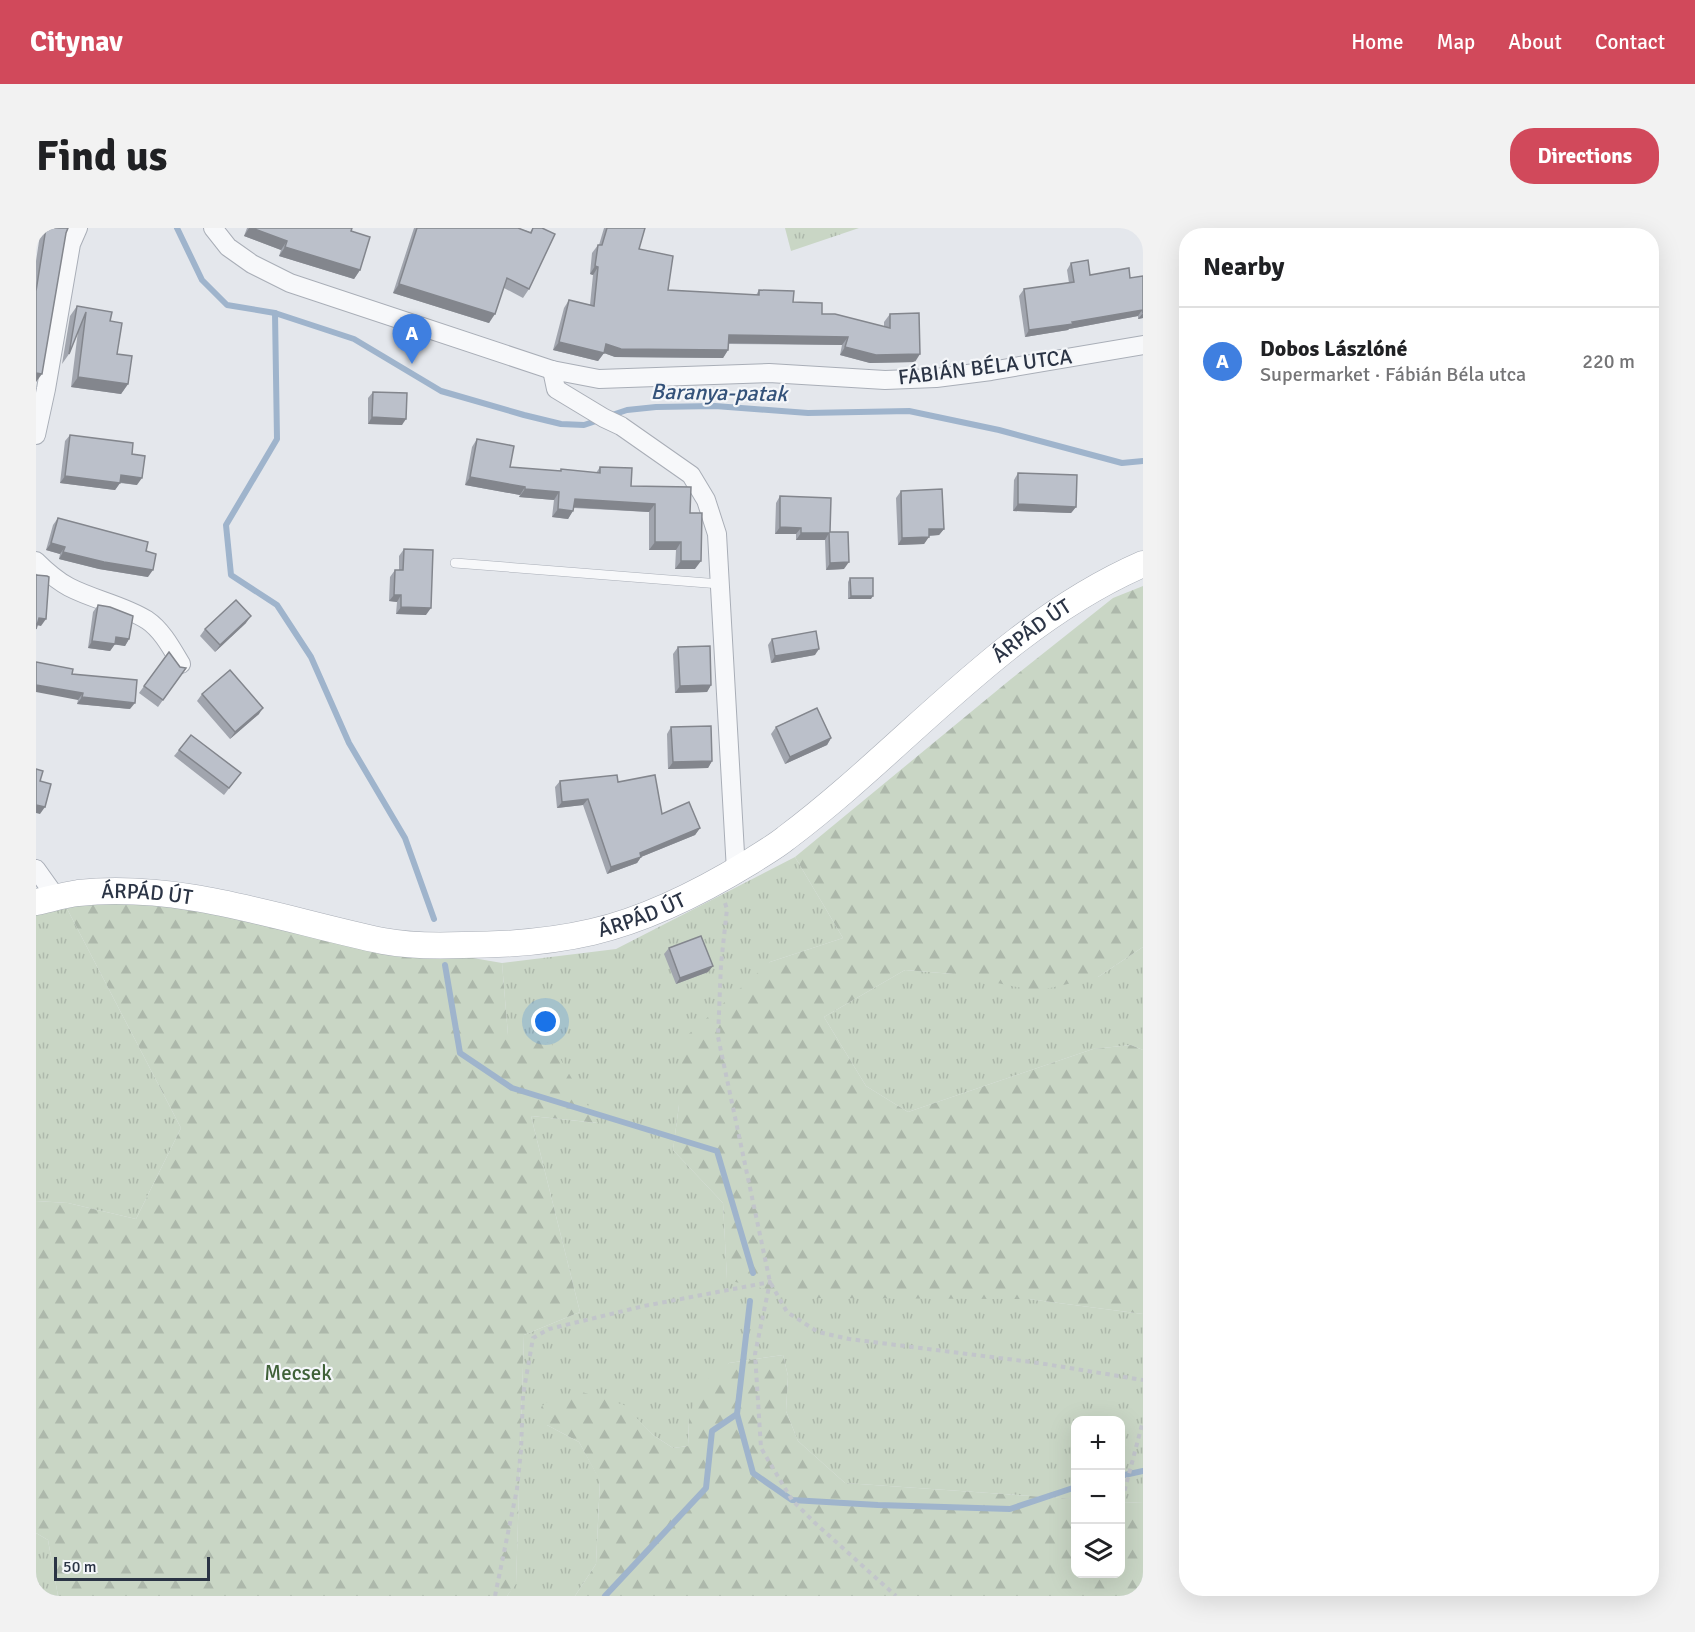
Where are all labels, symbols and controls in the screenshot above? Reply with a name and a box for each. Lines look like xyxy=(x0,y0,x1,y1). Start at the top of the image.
text: Citynav xyxy=(30,25,123,59)
text: Home xyxy=(1351,29,1404,55)
text: Map xyxy=(1437,29,1475,55)
text: About xyxy=(1508,29,1562,55)
text: Contact xyxy=(1595,29,1665,55)
button: Directions xyxy=(1510,128,1659,184)
text: Find us xyxy=(36,131,167,182)
text: Nearby xyxy=(1203,251,1284,283)
pin: A xyxy=(392,314,431,364)
text: Dobos Lászlóné xyxy=(1260,335,1408,362)
street label: FÁBIÁN BÉLA UTCA xyxy=(896,343,1074,391)
text: A xyxy=(1216,349,1229,374)
text: 220 m xyxy=(1582,349,1635,374)
text: Supermarket · Fábián Béla utca xyxy=(1260,362,1526,387)
water label: Baranya-patak xyxy=(651,378,789,407)
street label: ÁRPÁD ÚT xyxy=(987,593,1076,668)
street label: ÁRPÁD ÚT xyxy=(101,878,195,910)
street label: ÁRPÁD ÚT xyxy=(595,886,690,943)
your location xyxy=(531,1007,560,1036)
park label: Mecsek xyxy=(264,1360,332,1386)
map controls xyxy=(1071,1416,1125,1578)
button: + xyxy=(1071,1416,1125,1470)
button: − xyxy=(1071,1470,1125,1524)
button: layers xyxy=(1071,1524,1125,1578)
scale bar xyxy=(54,1554,210,1582)
text: 50 m xyxy=(63,1557,97,1577)

